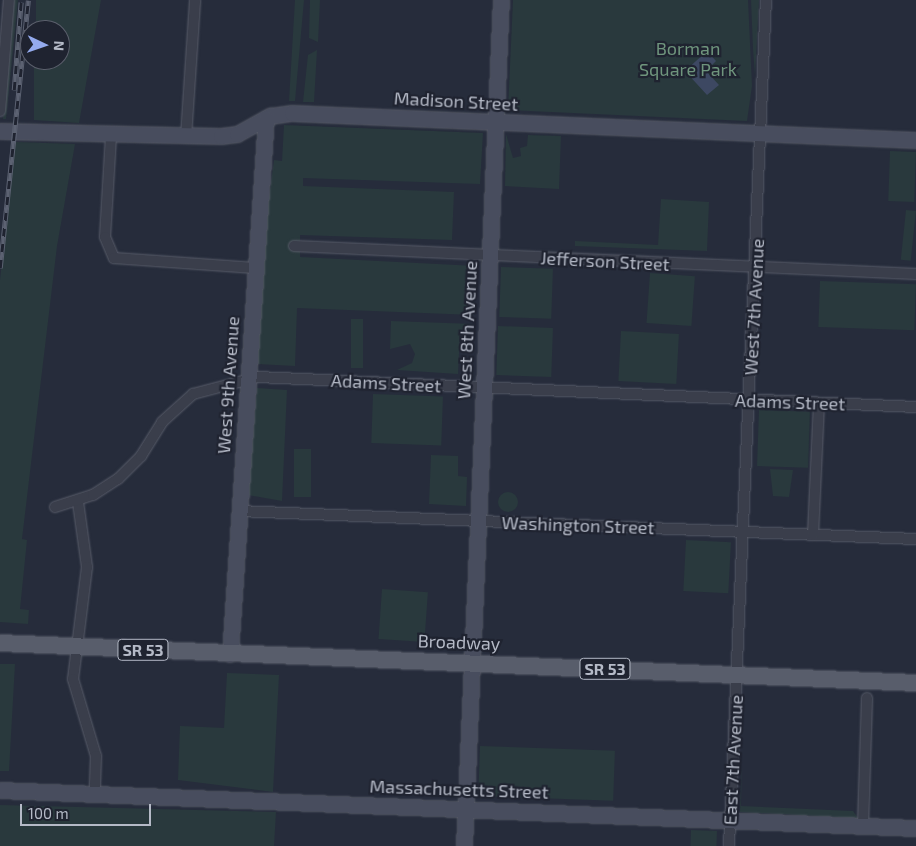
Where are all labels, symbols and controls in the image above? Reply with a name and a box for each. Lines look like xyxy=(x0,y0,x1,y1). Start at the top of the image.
north arrow xyxy=(20,20,70,70)
park label: Borman Square Park xyxy=(639,38,737,80)
text: N xyxy=(51,40,68,51)
street label: Madison Street xyxy=(393,87,519,115)
street label: West 7th Avenue xyxy=(740,238,768,376)
street label: Jefferson Street xyxy=(540,247,670,275)
street label: West 8th Avenue xyxy=(453,260,481,400)
street label: West 9th Avenue xyxy=(212,315,244,455)
street label: Adams Street xyxy=(330,369,442,397)
street label: Adams Street xyxy=(734,389,846,415)
street label: Washington Street xyxy=(501,512,655,538)
street label: Broadway xyxy=(417,630,501,654)
road number: SR 53 xyxy=(117,636,169,664)
road number: SR 53 xyxy=(579,656,631,682)
street label: East 7th Avenue xyxy=(719,694,747,826)
street label: Massachusetts Street xyxy=(369,775,549,803)
scale bar xyxy=(22,794,154,826)
text: 100 m xyxy=(28,804,69,822)

